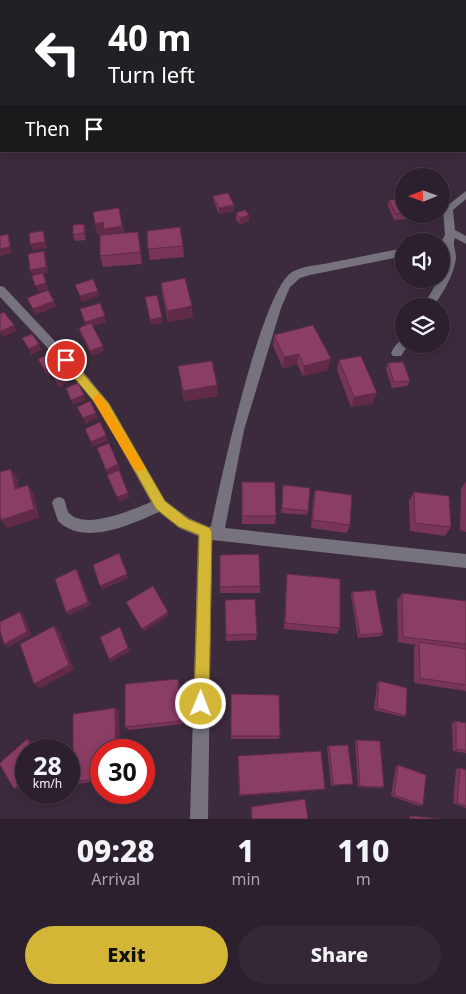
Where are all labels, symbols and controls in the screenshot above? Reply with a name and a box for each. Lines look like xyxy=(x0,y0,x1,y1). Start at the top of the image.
text: 40 m xyxy=(108,14,191,61)
icon: left xyxy=(25,20,90,85)
text: Turn left xyxy=(108,59,195,89)
icon: arrive xyxy=(80,115,108,143)
text: Then xyxy=(25,116,70,142)
north arrow xyxy=(395,168,450,222)
map controls xyxy=(395,168,450,353)
button: sound xyxy=(395,233,450,288)
button: layers xyxy=(395,298,450,353)
pin xyxy=(45,339,87,381)
icon: arrive xyxy=(52,346,80,374)
position arrow xyxy=(174,677,226,729)
speed limit sign: 30 xyxy=(90,739,155,804)
text: 28 xyxy=(33,748,62,782)
text: km/h xyxy=(33,775,62,792)
text: 09:28 xyxy=(77,830,155,871)
text: 1 xyxy=(237,830,255,871)
text: 110 xyxy=(337,830,389,871)
text: Arrival xyxy=(91,868,140,890)
text: min xyxy=(231,868,260,890)
text: m xyxy=(356,868,371,890)
button: Exit xyxy=(25,926,228,984)
button: Share xyxy=(238,926,441,984)

